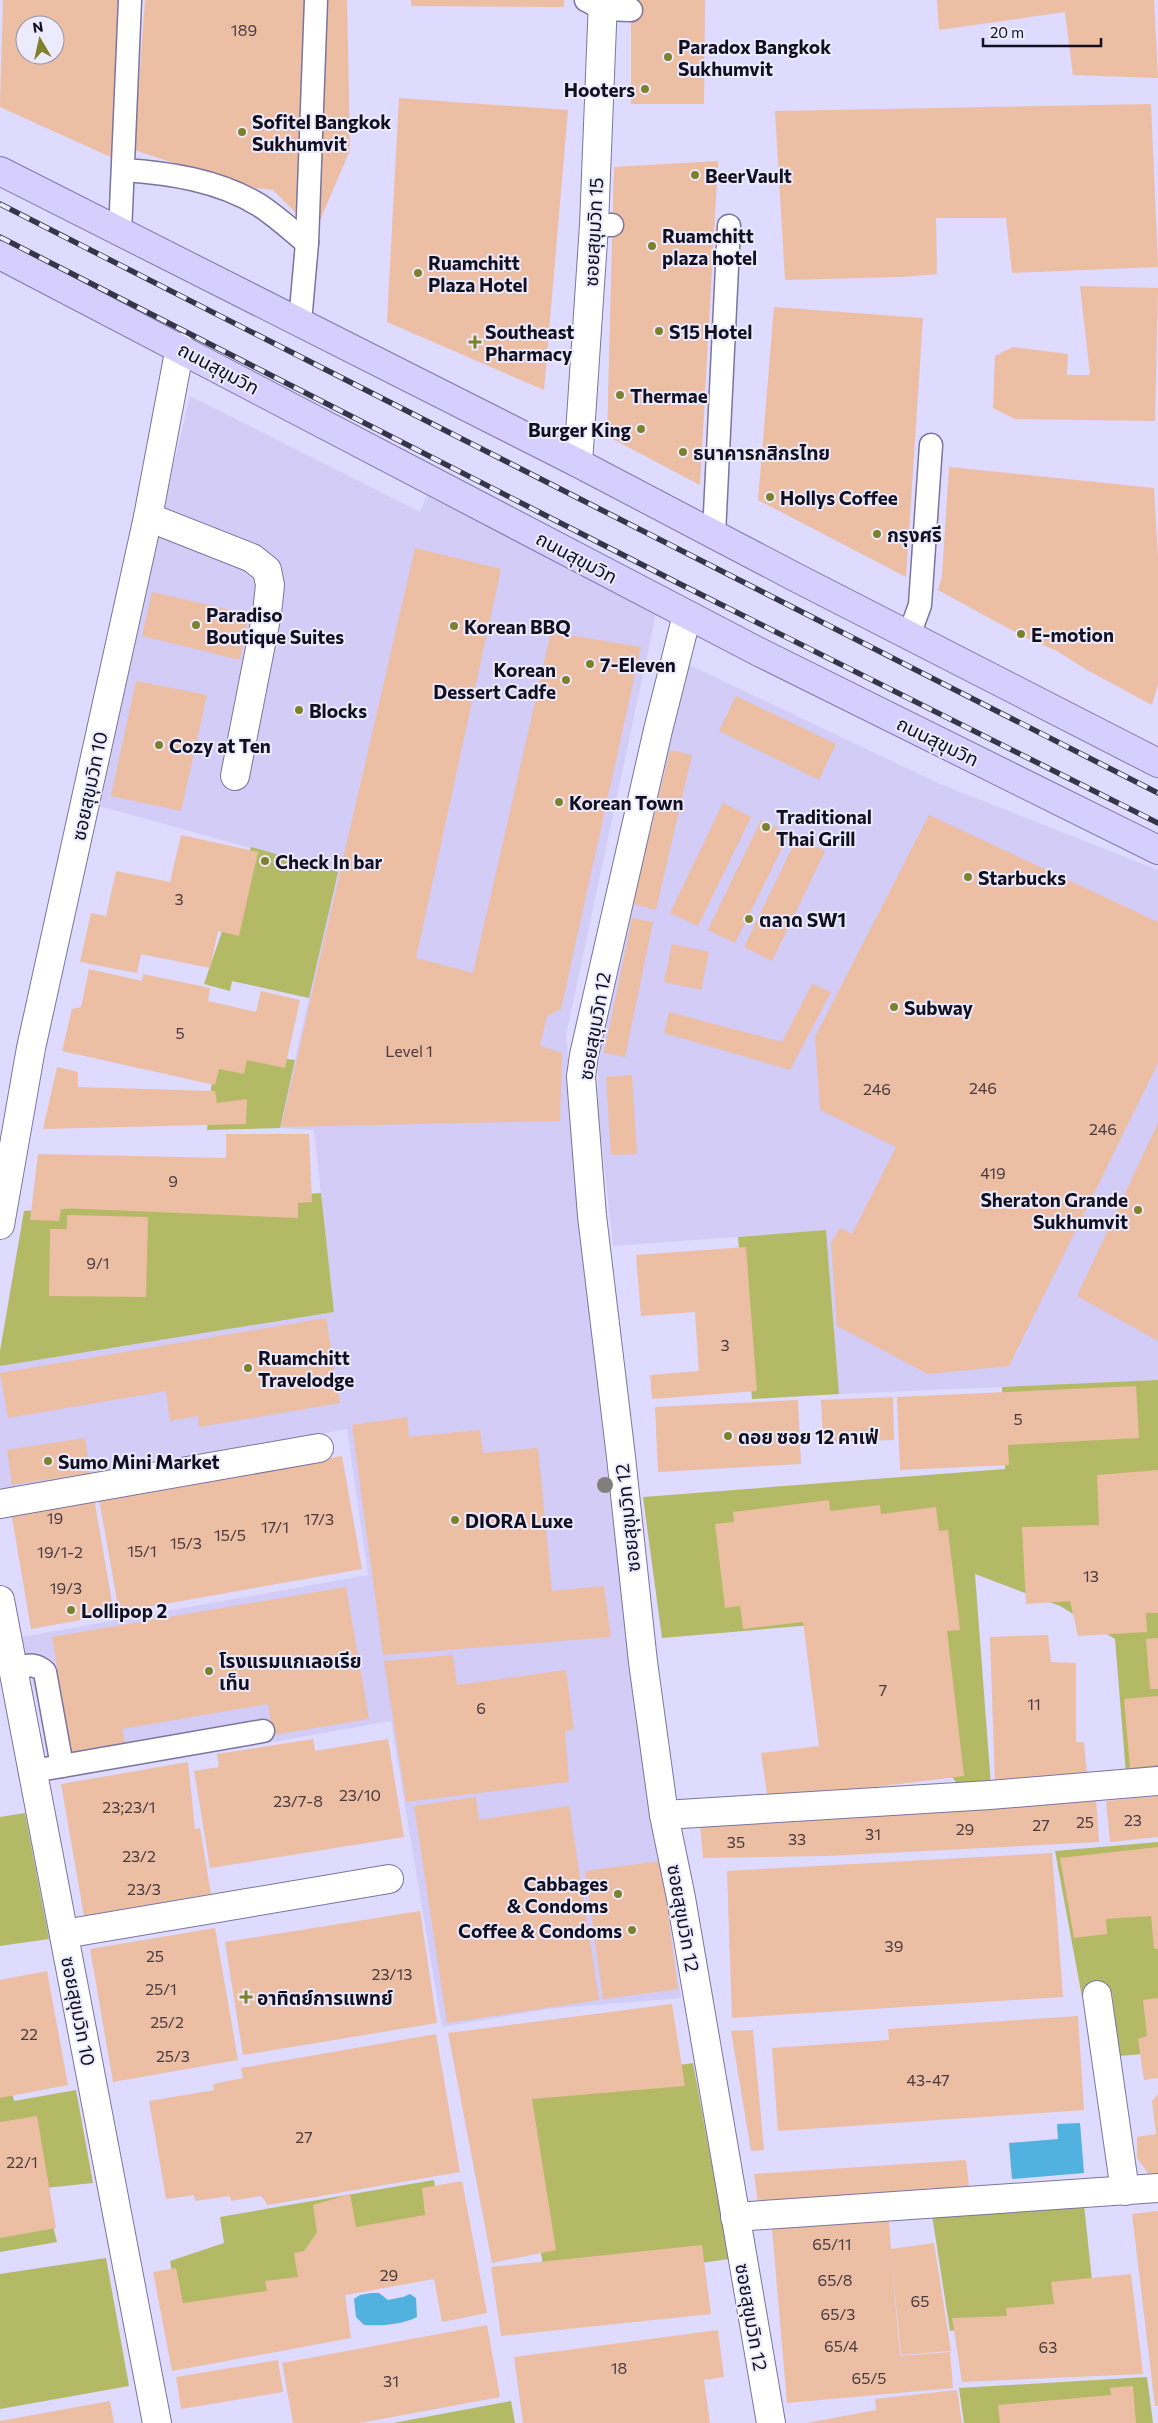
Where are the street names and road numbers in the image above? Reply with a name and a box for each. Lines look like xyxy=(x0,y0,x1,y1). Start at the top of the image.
street label: ซอยสุขุมวิท 15 xyxy=(579,177,608,287)
street label: ถนนสุขุมวิท xyxy=(174,337,264,400)
street label: ถนนสุขุมวิท xyxy=(532,526,622,589)
street label: ถนนสุขุมวิท xyxy=(893,711,983,772)
street label: ซอยสุขุมวิท 10 xyxy=(66,729,113,843)
street label: ซอยสุขุมวิท 12 xyxy=(573,970,616,1082)
street label: ซอยสุขุมวิท 12 xyxy=(610,1463,645,1573)
street label: ซอยสุขุมวิท 12 xyxy=(662,1862,705,1974)
street label: ซอยสุขุมวิท 10 xyxy=(56,1954,101,2068)
street label: ซอยสุขุมวิท 12 xyxy=(730,2261,773,2373)

